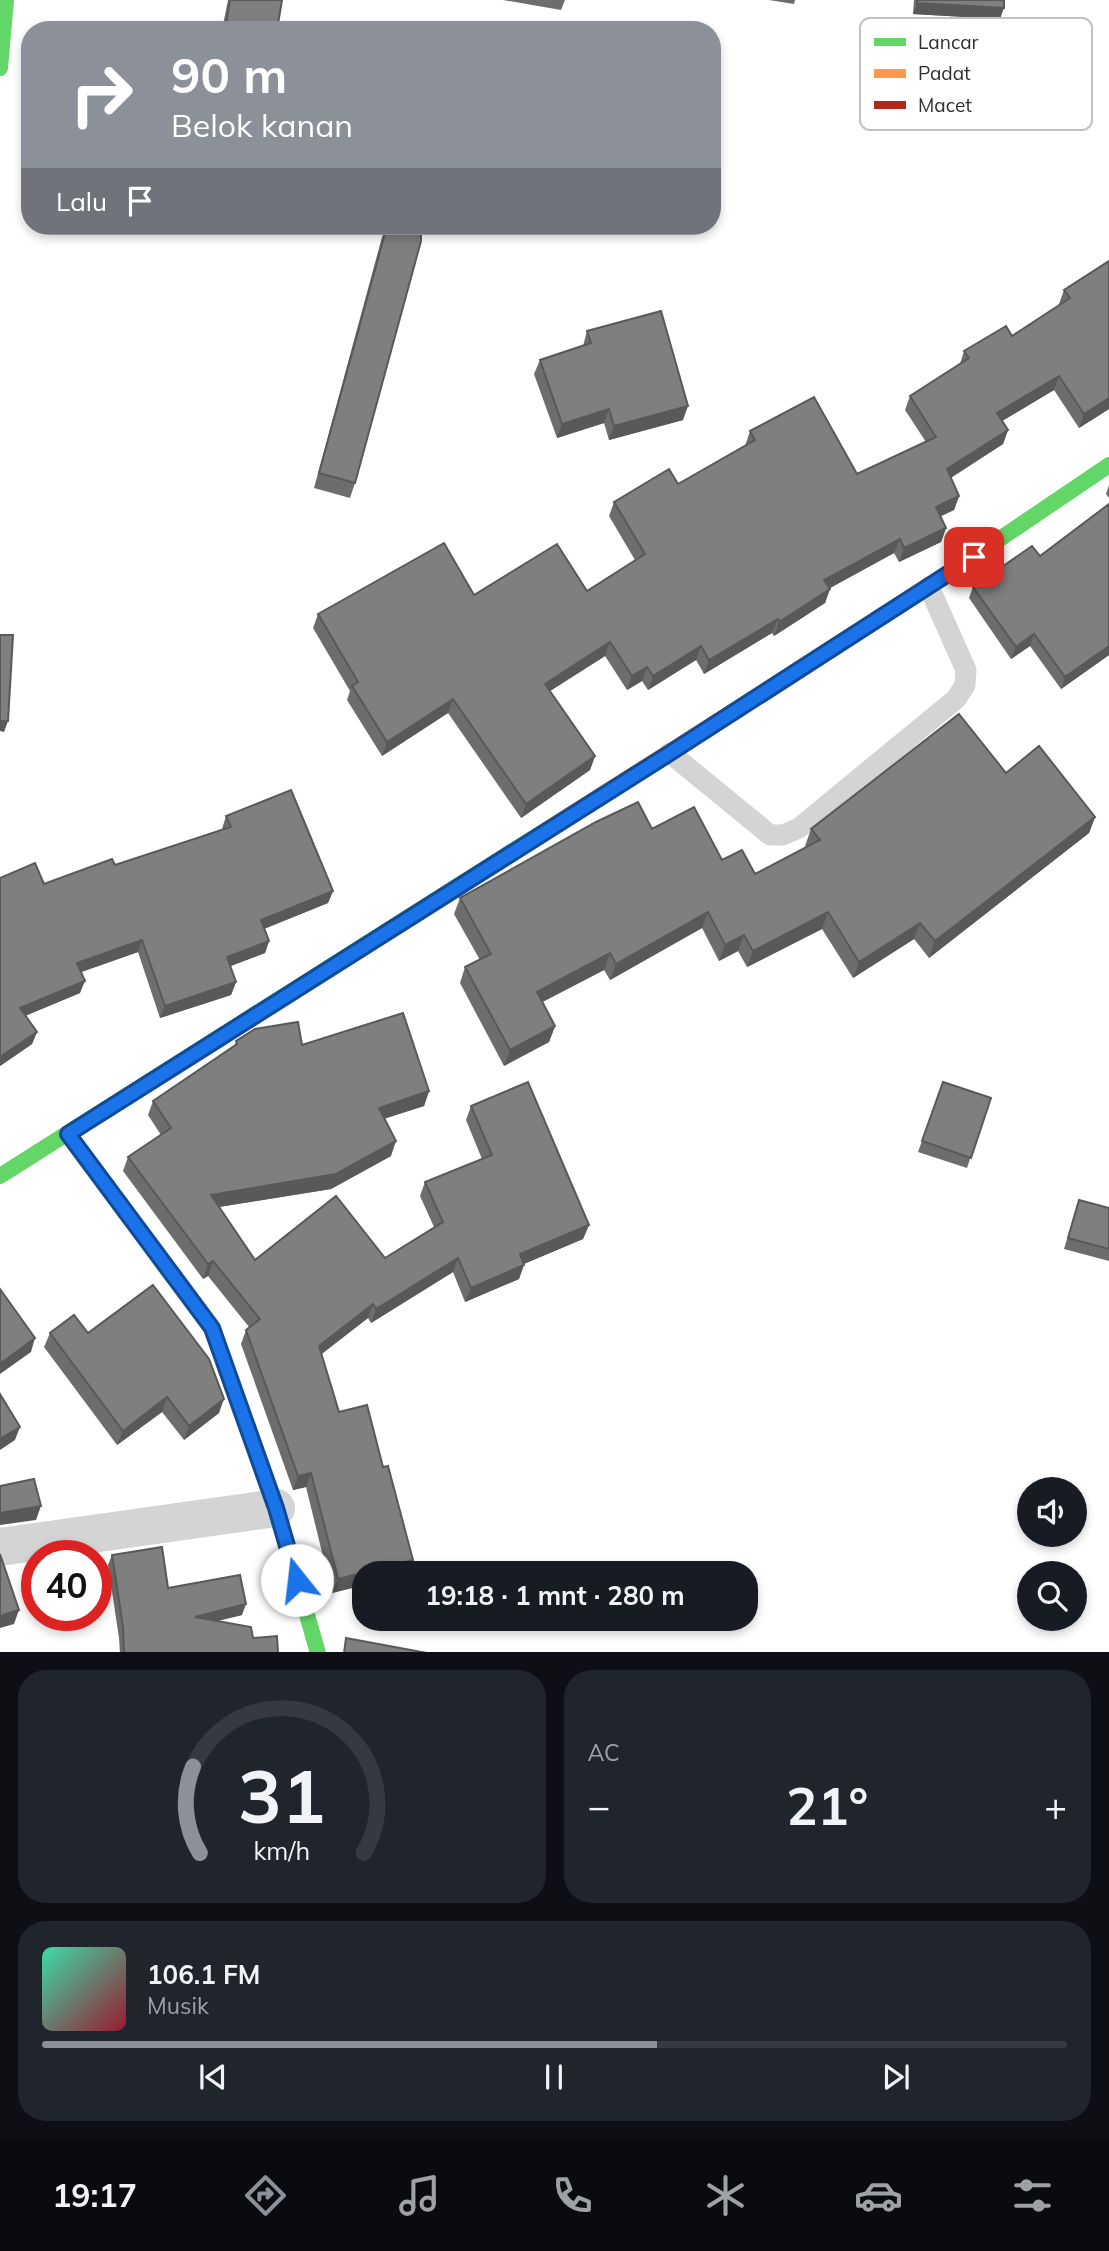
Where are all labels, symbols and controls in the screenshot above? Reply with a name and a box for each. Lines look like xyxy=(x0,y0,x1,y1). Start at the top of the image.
legend xyxy=(860,18,1092,130)
text: Lancar xyxy=(918,30,979,54)
text: 90 m xyxy=(171,44,287,105)
icon: right xyxy=(56,49,147,140)
text: Padat xyxy=(918,61,971,85)
text: Macet xyxy=(918,93,972,117)
text: Belok kanan xyxy=(171,105,353,145)
icon: arrive xyxy=(121,182,159,220)
text: Lalu xyxy=(56,185,107,218)
pin xyxy=(944,527,1004,587)
icon: arrive xyxy=(955,538,993,576)
map controls xyxy=(1017,1477,1087,1631)
button: sound xyxy=(1017,1477,1087,1547)
speed limit sign: 40 xyxy=(21,1540,112,1631)
position arrow xyxy=(260,1543,334,1617)
button: search xyxy=(1017,1561,1087,1631)
text: 19:18 · 1 mnt · 280 m xyxy=(425,1579,685,1612)
text: AC xyxy=(588,1738,620,1767)
text: 31 xyxy=(238,1750,325,1841)
text: 21° xyxy=(786,1773,868,1838)
text: − xyxy=(588,1782,610,1830)
text: + xyxy=(1044,1782,1067,1830)
text: km/h xyxy=(253,1834,310,1865)
text: 106.1 FM xyxy=(147,1958,260,1991)
text: Musik xyxy=(147,1991,209,2020)
icon: previous xyxy=(194,2058,232,2096)
icon: pause xyxy=(535,2058,573,2096)
icon: next xyxy=(877,2058,915,2096)
icon: directions xyxy=(241,2171,290,2220)
icon: music xyxy=(395,2171,444,2220)
icon: phone xyxy=(548,2171,597,2220)
icon: climate xyxy=(701,2171,750,2220)
icon: car xyxy=(854,2171,903,2220)
icon: filters xyxy=(1008,2171,1057,2220)
text: 19:17 xyxy=(52,2175,137,2215)

